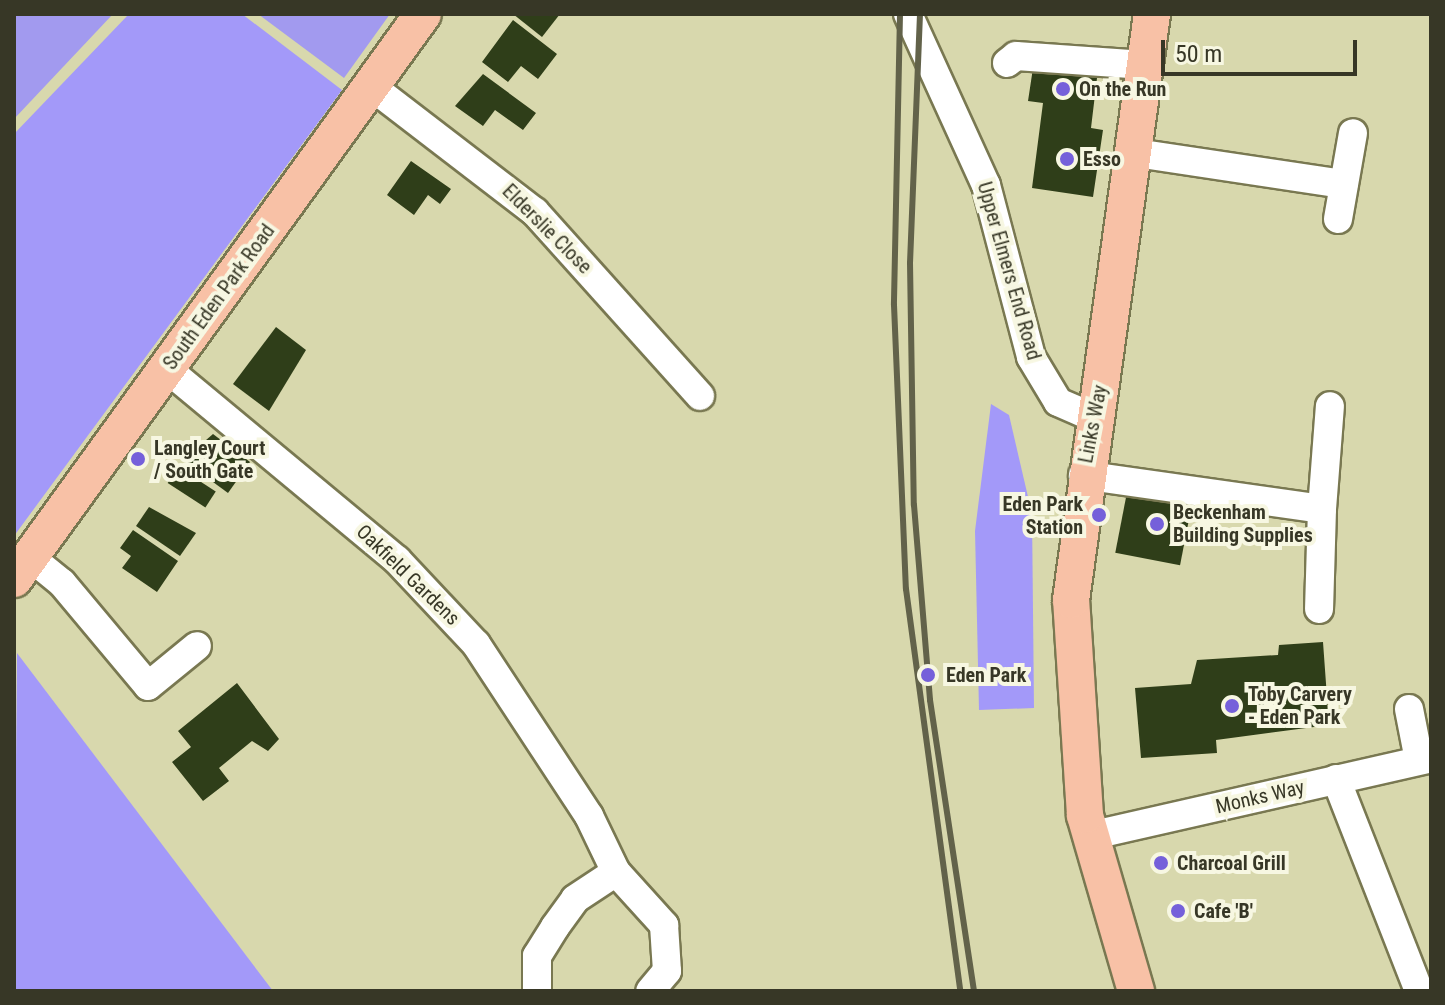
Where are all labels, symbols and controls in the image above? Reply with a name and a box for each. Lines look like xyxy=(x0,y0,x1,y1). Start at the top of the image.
scale bar xyxy=(1165,24,1361,74)
text: 50 m xyxy=(1175,40,1222,68)
place label: On the Run xyxy=(1079,77,1166,101)
marker: On the Run xyxy=(1054,80,1072,98)
place label: Esso xyxy=(1083,147,1121,171)
marker: Esso xyxy=(1058,150,1076,168)
street label: Elderslie Close xyxy=(497,179,597,279)
street label: Upper Elmers End Road xyxy=(972,179,1046,363)
street label: South Eden Park Road xyxy=(158,220,280,374)
street label: Links Way xyxy=(1074,383,1112,465)
place label: Langley Court / South Gate xyxy=(154,436,265,483)
marker: Langley Court / South Gate xyxy=(129,450,147,468)
place label: Eden Park Station xyxy=(1003,492,1083,539)
place label: Beckenham Building Supplies xyxy=(1173,500,1313,547)
marker: Eden Park Station xyxy=(1090,506,1108,524)
marker: Beckenham Building Supplies xyxy=(1148,515,1166,533)
street label: Oakfield Gardens xyxy=(351,520,465,630)
place label: Eden Park xyxy=(946,663,1026,687)
marker: Eden Park xyxy=(917,664,939,686)
place label: Toby Carvery - Eden Park xyxy=(1248,682,1352,729)
marker: Toby Carvery - Eden Park xyxy=(1223,697,1241,715)
street label: Monks Way xyxy=(1213,775,1307,819)
place label: Charcoal Grill xyxy=(1177,851,1286,875)
marker: Charcoal Grill xyxy=(1152,854,1170,872)
place label: Cafe 'B' xyxy=(1194,899,1253,923)
marker: Cafe 'B' xyxy=(1169,902,1187,920)

